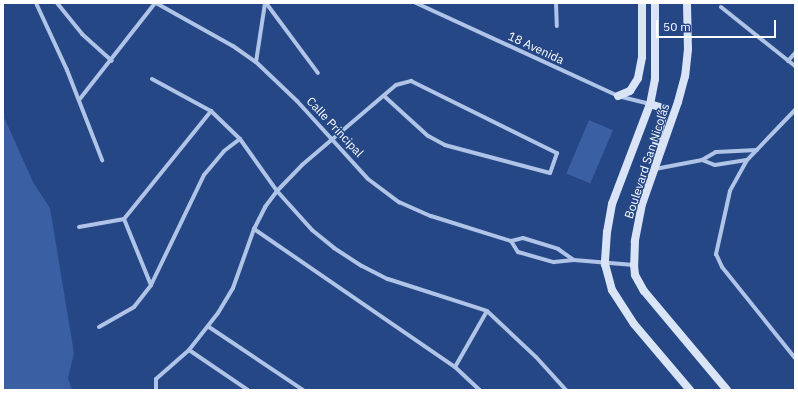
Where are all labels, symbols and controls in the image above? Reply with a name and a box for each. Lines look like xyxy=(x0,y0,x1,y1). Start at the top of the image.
scale bar xyxy=(658,12,778,38)
text: 50 m xyxy=(663,19,691,34)
street label: 18 Avenida xyxy=(506,29,566,67)
street label: Calle Principal xyxy=(304,94,366,160)
street label: Boulevard San Nicolás xyxy=(622,102,672,220)

